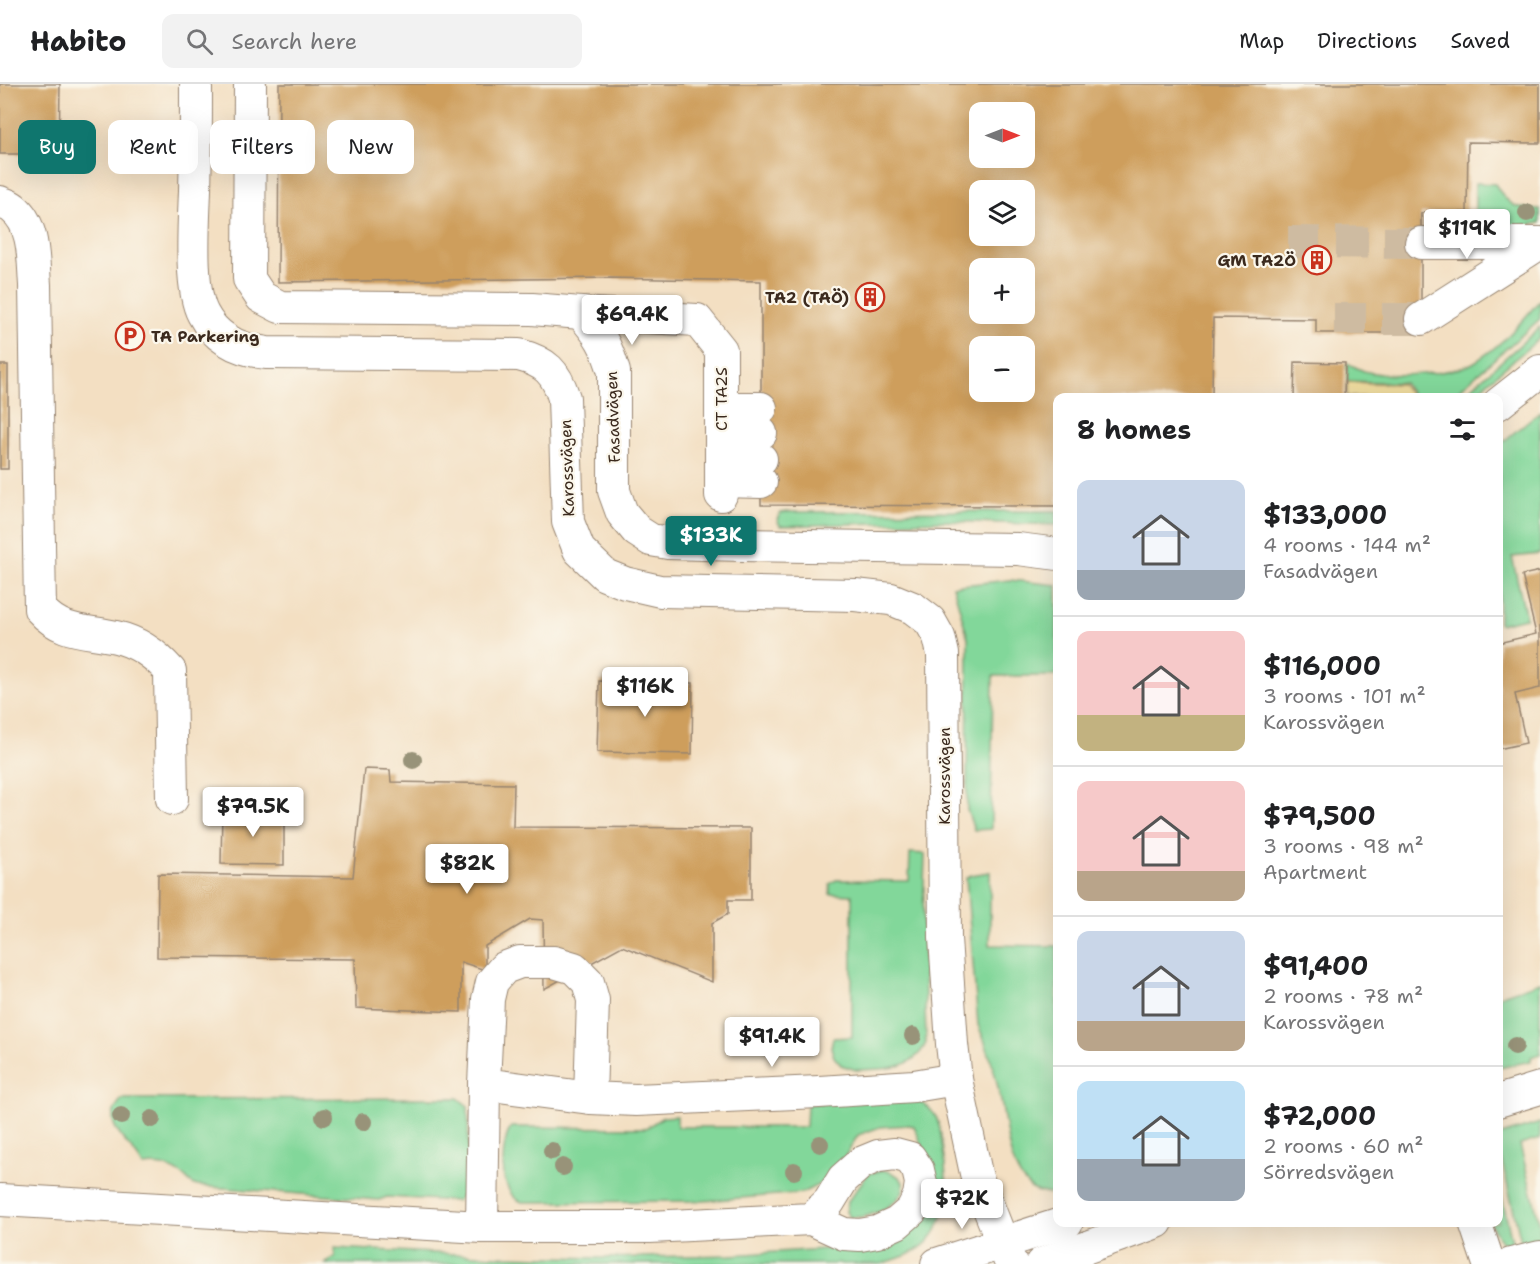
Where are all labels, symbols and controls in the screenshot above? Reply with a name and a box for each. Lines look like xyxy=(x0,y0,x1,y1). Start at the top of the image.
search box xyxy=(162,14,582,68)
text: Habito xyxy=(30,22,126,60)
icon: search xyxy=(183,25,216,58)
text: Search here xyxy=(231,27,357,56)
text: Map xyxy=(1239,27,1284,55)
text: Directions xyxy=(1317,27,1417,55)
text: Saved xyxy=(1450,27,1510,55)
north arrow xyxy=(969,102,1035,168)
map controls xyxy=(969,102,1035,402)
chip: Buy xyxy=(18,120,96,174)
chip: Rent xyxy=(108,120,198,174)
chip: Filters xyxy=(210,120,315,174)
chip: New xyxy=(327,120,414,174)
button: layers xyxy=(969,180,1035,246)
pin: $119K xyxy=(1425,209,1509,260)
text: $119K xyxy=(1438,215,1496,241)
building icon: GM TA2Ö xyxy=(1301,244,1333,276)
place label: GM TA2Ö xyxy=(1217,250,1296,271)
button: + xyxy=(969,258,1035,324)
building icon: TA2 (TAÖ) xyxy=(854,281,886,313)
place label: TA2 (TAÖ) xyxy=(765,287,849,308)
pin: $69.4K xyxy=(583,295,681,346)
text: $69.4K xyxy=(596,301,668,327)
parking icon: TA Parkering xyxy=(114,320,146,352)
place label: TA Parkering xyxy=(151,326,259,347)
button: − xyxy=(969,336,1035,402)
street label: CT TA2S xyxy=(711,367,732,431)
street label: Fasadvägen xyxy=(601,370,625,463)
text: 8 homes xyxy=(1077,412,1191,447)
icon: filters xyxy=(1446,413,1479,446)
street label: Karossvägen xyxy=(555,419,579,517)
text: $133,000 xyxy=(1263,497,1387,532)
icon: home xyxy=(1125,504,1197,576)
pin: $133K xyxy=(669,516,753,567)
text: $133K xyxy=(680,522,742,548)
text: 4 rooms · 144 m² xyxy=(1263,532,1431,558)
text: Fasadvägen xyxy=(1263,558,1378,584)
text: $116,000 xyxy=(1263,648,1381,683)
icon: home xyxy=(1125,655,1197,727)
pin: $116K xyxy=(603,667,687,718)
text: $116K xyxy=(616,673,674,699)
text: 3 rooms · 101 m² xyxy=(1263,683,1426,709)
text: Karossvägen xyxy=(1263,709,1385,735)
street label: Karossvägen xyxy=(934,727,955,825)
pin: $79.5K xyxy=(204,787,302,838)
text: $79.5K xyxy=(217,793,289,819)
text: $79,500 xyxy=(1263,798,1376,833)
icon: home xyxy=(1125,805,1197,877)
text: 3 rooms · 98 m² xyxy=(1263,833,1424,859)
pin: $82K xyxy=(431,844,503,895)
text: $82K xyxy=(439,850,495,876)
text: Apartment xyxy=(1263,859,1367,885)
text: $91,400 xyxy=(1263,948,1368,983)
icon: home xyxy=(1125,955,1197,1027)
text: 2 rooms · 78 m² xyxy=(1263,983,1423,1009)
text: Karossvägen xyxy=(1263,1009,1385,1035)
pin: $91.4K xyxy=(723,1017,821,1068)
text: $91.4K xyxy=(739,1023,805,1049)
text: $72,000 xyxy=(1263,1098,1376,1133)
icon: home xyxy=(1125,1105,1197,1177)
text: 2 rooms · 60 m² xyxy=(1263,1133,1423,1159)
text: Sörredsvägen xyxy=(1263,1159,1394,1185)
pin: $72K xyxy=(926,1179,998,1230)
text: $72K xyxy=(935,1185,989,1211)

